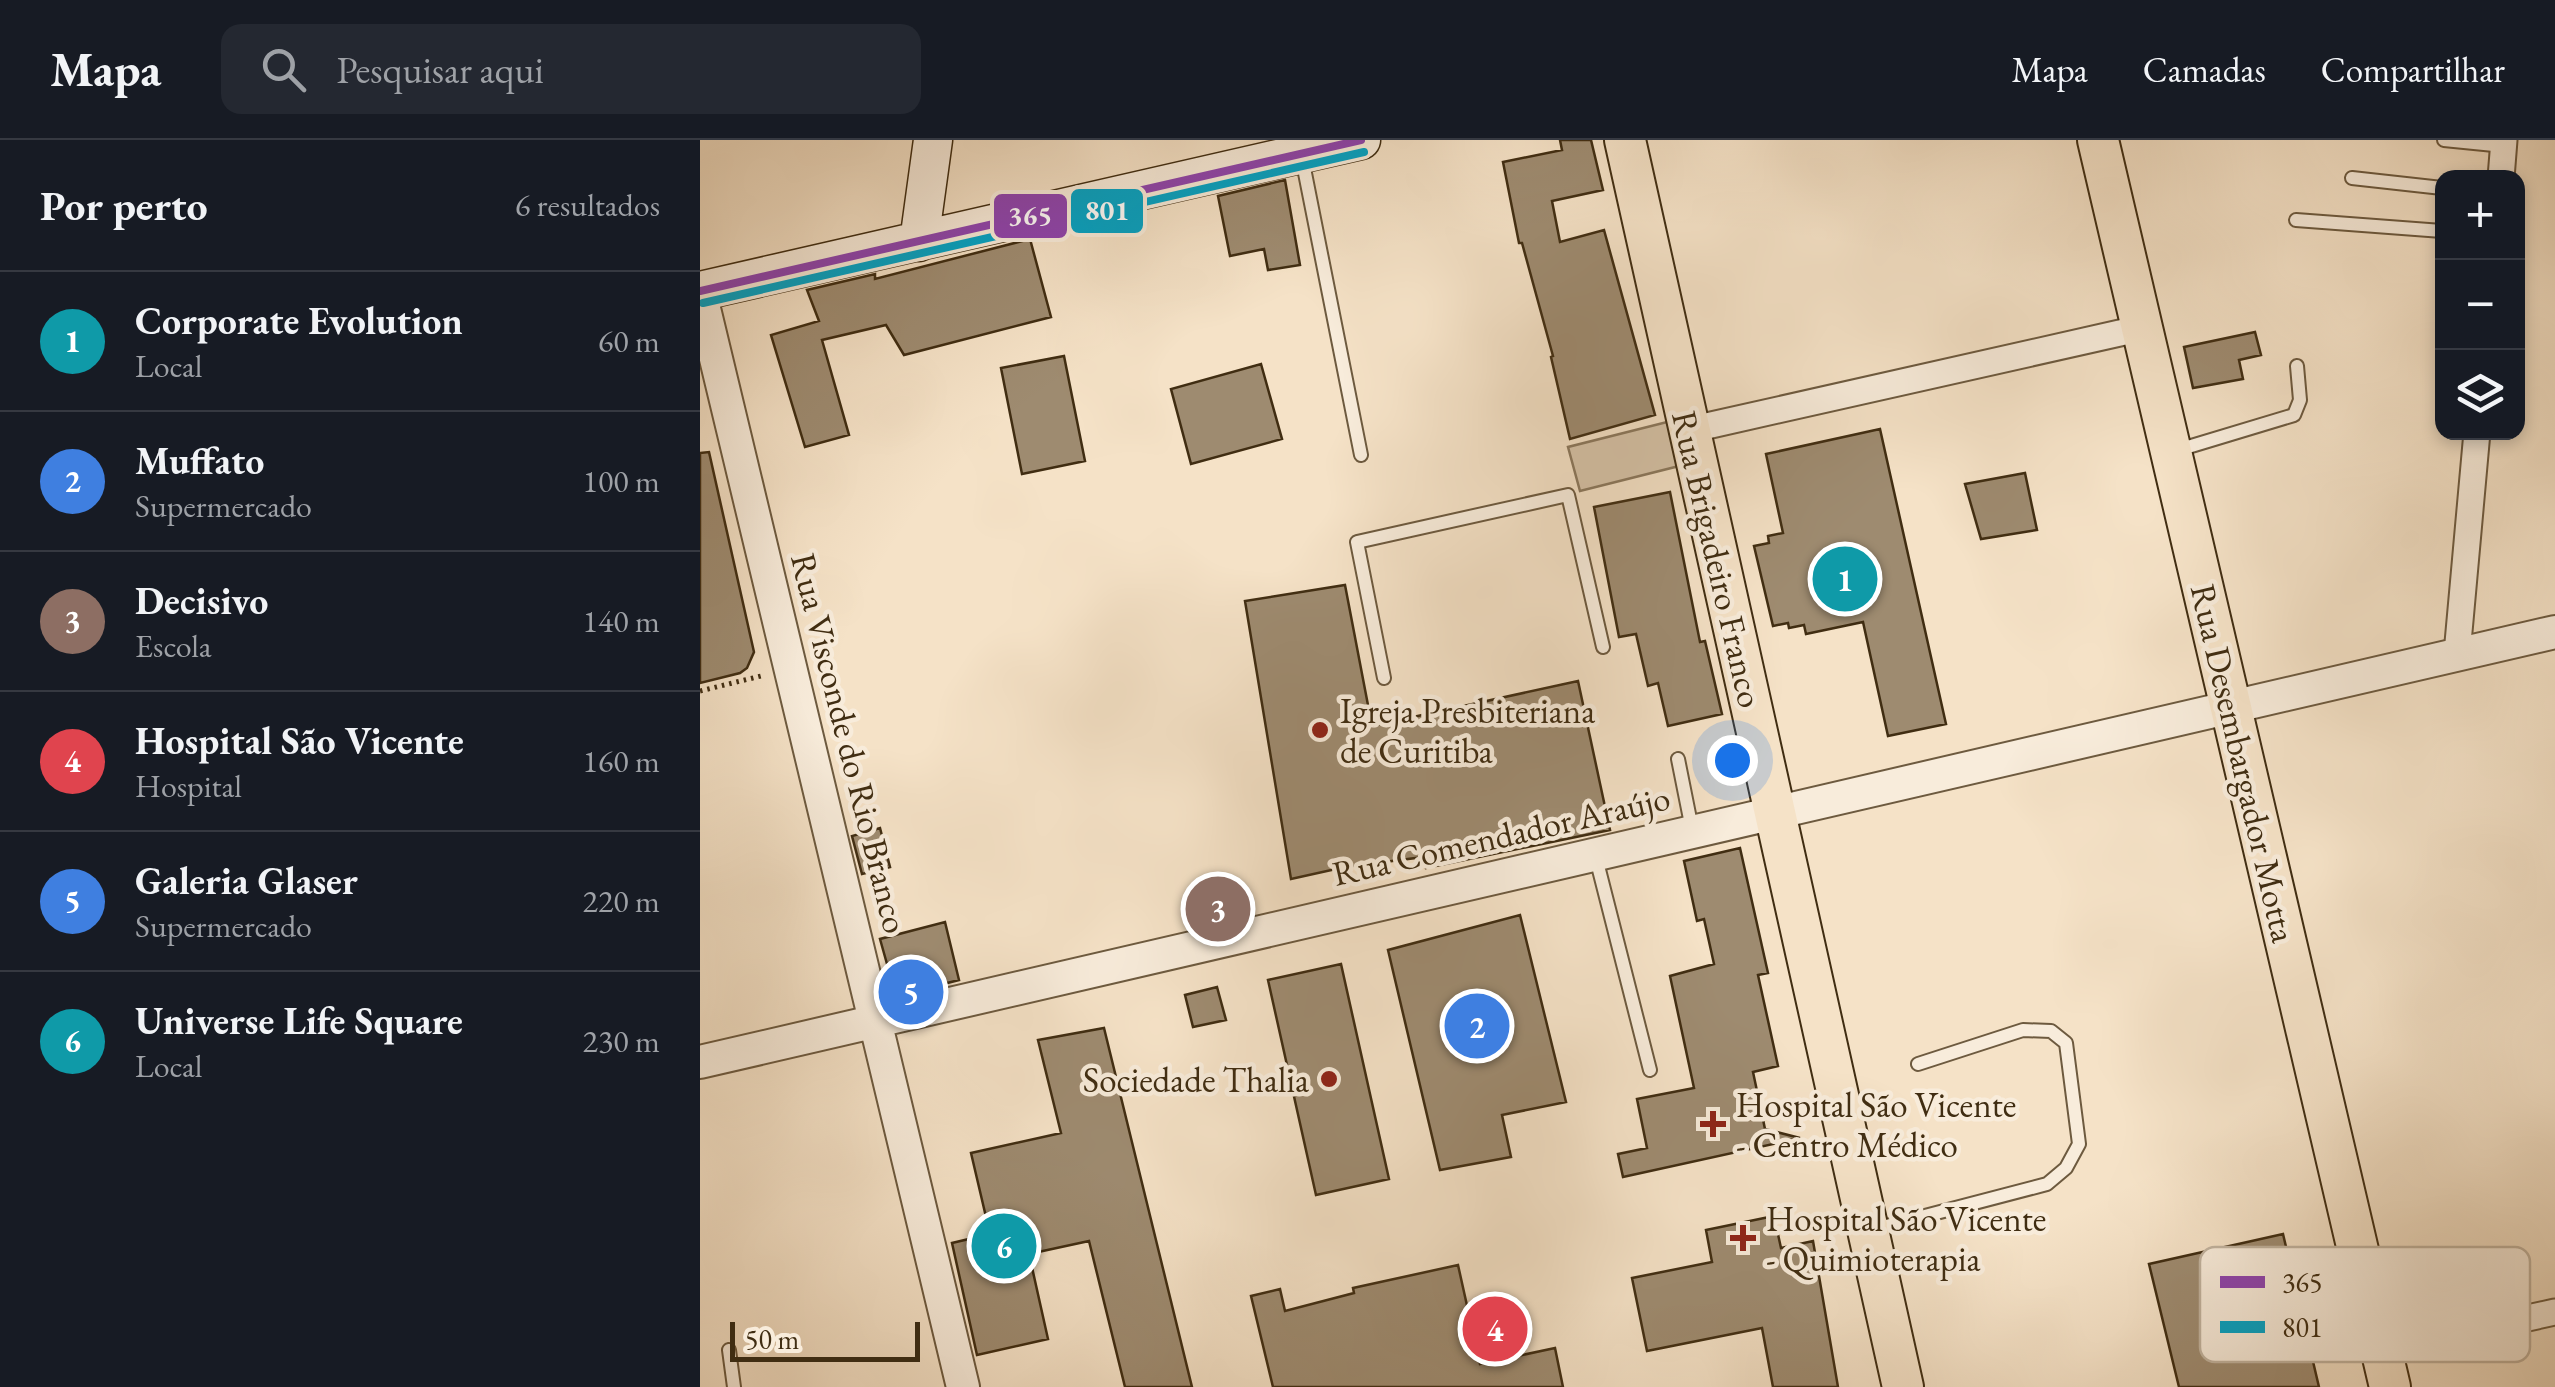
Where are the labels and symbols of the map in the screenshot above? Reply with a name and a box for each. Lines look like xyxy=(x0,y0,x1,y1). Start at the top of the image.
line badge: 801 xyxy=(1069,187,1145,235)
line badge: 365 xyxy=(992,192,1069,240)
text: 801 xyxy=(1085,192,1129,228)
text: 365 xyxy=(1008,197,1052,233)
street label: Rua Brigadeiro Franco xyxy=(1662,406,1774,712)
pin: 1 xyxy=(1812,542,1878,616)
street label: Rua Visconde do Rio Branco xyxy=(781,548,919,938)
street label: Rua Desembargador Motta xyxy=(2181,579,2307,947)
place label: Igreja Presbiteriana de Curitiba xyxy=(1340,688,1595,773)
marker: Igreja Presbiteriana de Curitiba xyxy=(1309,719,1331,741)
your location xyxy=(1707,735,1758,786)
street label: Rua Comendador Araújo xyxy=(1328,774,1674,896)
pin: 3 xyxy=(1186,872,1250,946)
pin: 5 xyxy=(878,954,944,1030)
pin: 2 xyxy=(1444,988,1510,1064)
place label: Sociedade Thalia xyxy=(1083,1057,1309,1102)
marker: Sociedade Thalia xyxy=(1318,1068,1340,1090)
place label: Hospital São Vicente - Centro Médico xyxy=(1736,1082,2016,1167)
marker: Hospital São Vicente - Centro Médico xyxy=(1700,1111,1726,1137)
place label: Hospital São Vicente - Quimioterapia xyxy=(1766,1196,2046,1281)
pin: 6 xyxy=(972,1208,1036,1284)
marker: Hospital São Vicente - Quimioterapia xyxy=(1730,1225,1756,1251)
legend xyxy=(2200,1247,2530,1362)
text: 365 xyxy=(2282,1264,2322,1300)
pin: 4 xyxy=(1462,1292,1528,1366)
text: 801 xyxy=(2282,1309,2322,1345)
scale bar xyxy=(730,1317,920,1362)

